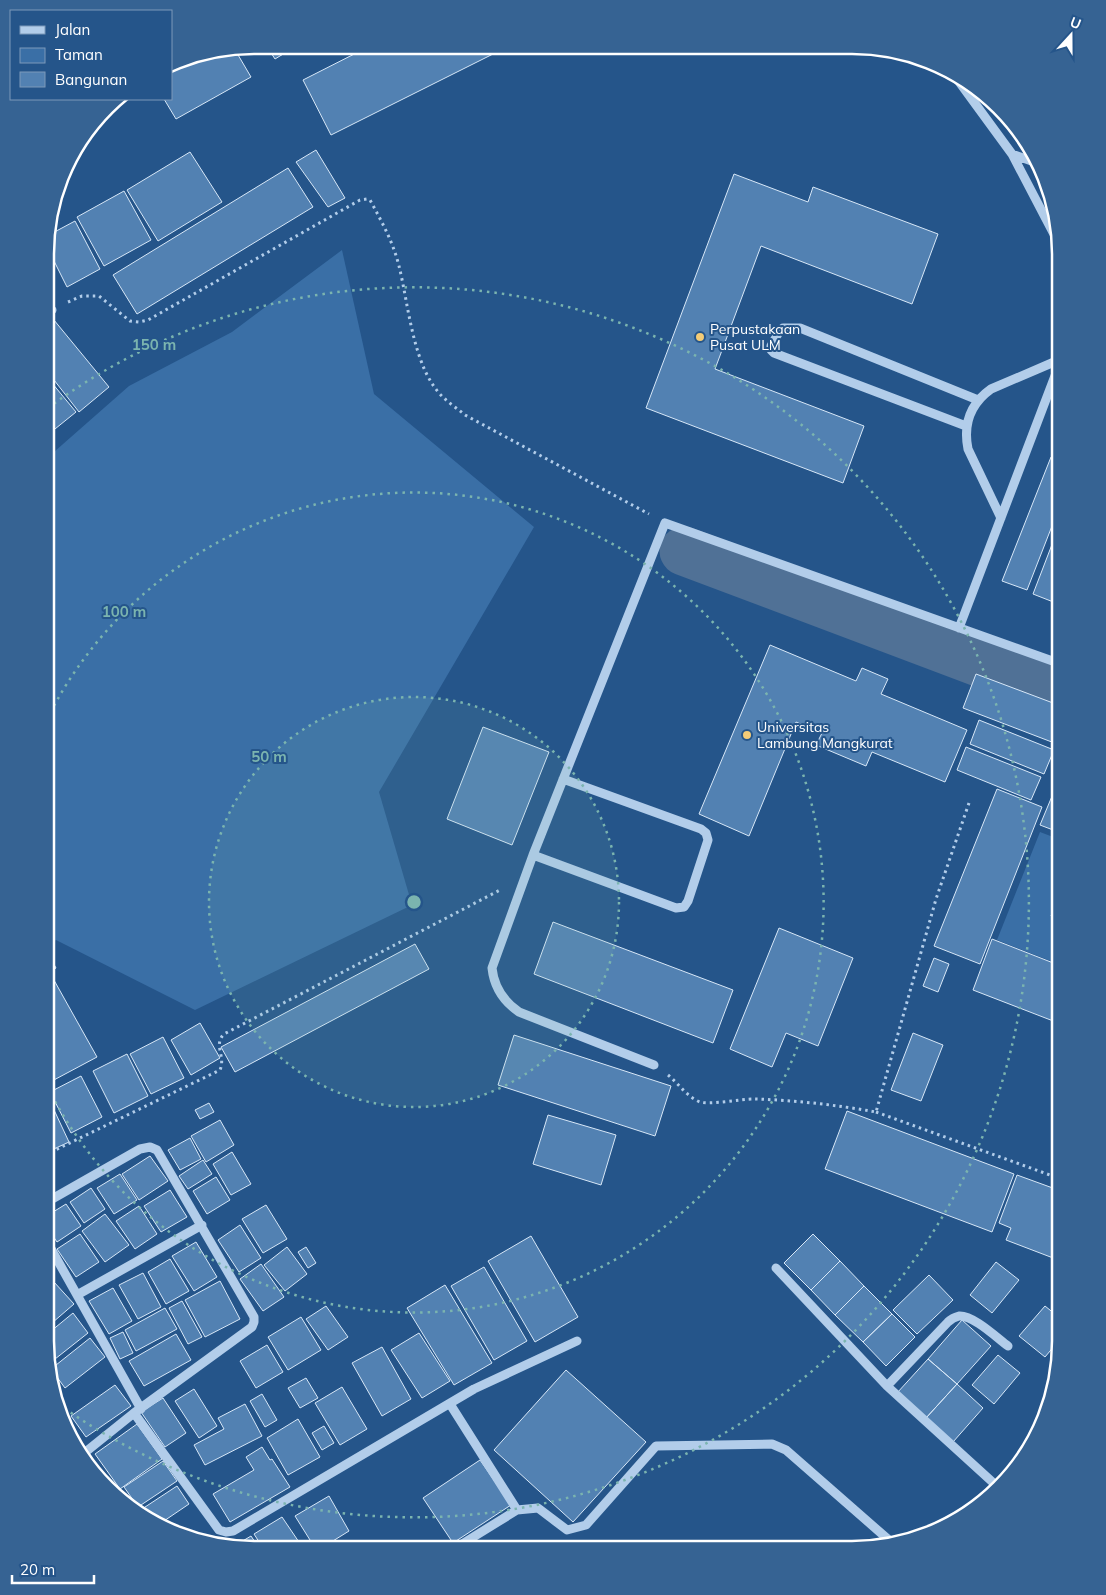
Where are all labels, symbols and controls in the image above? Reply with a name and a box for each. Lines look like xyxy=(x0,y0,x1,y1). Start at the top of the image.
legend xyxy=(10,10,172,100)
north arrow xyxy=(1046,10,1096,60)
text: U xyxy=(1068,13,1084,33)
text: Jalan xyxy=(55,20,90,39)
text: Taman xyxy=(55,45,103,64)
text: Bangunan xyxy=(55,70,127,89)
place label: Perpustakaan Pusat ULM xyxy=(710,320,800,354)
marker: Perpustakaan Pusat ULM xyxy=(694,331,706,343)
text: 150 m xyxy=(132,335,176,354)
text: 100 m xyxy=(102,602,146,621)
place label: Universitas Lambung Mangkurat xyxy=(757,718,893,752)
marker: Universitas Lambung Mangkurat xyxy=(741,729,753,741)
text: 50 m xyxy=(251,747,287,766)
centre of rings xyxy=(405,893,423,911)
scale bar xyxy=(12,1552,95,1584)
text: 20 m xyxy=(20,1560,55,1579)

